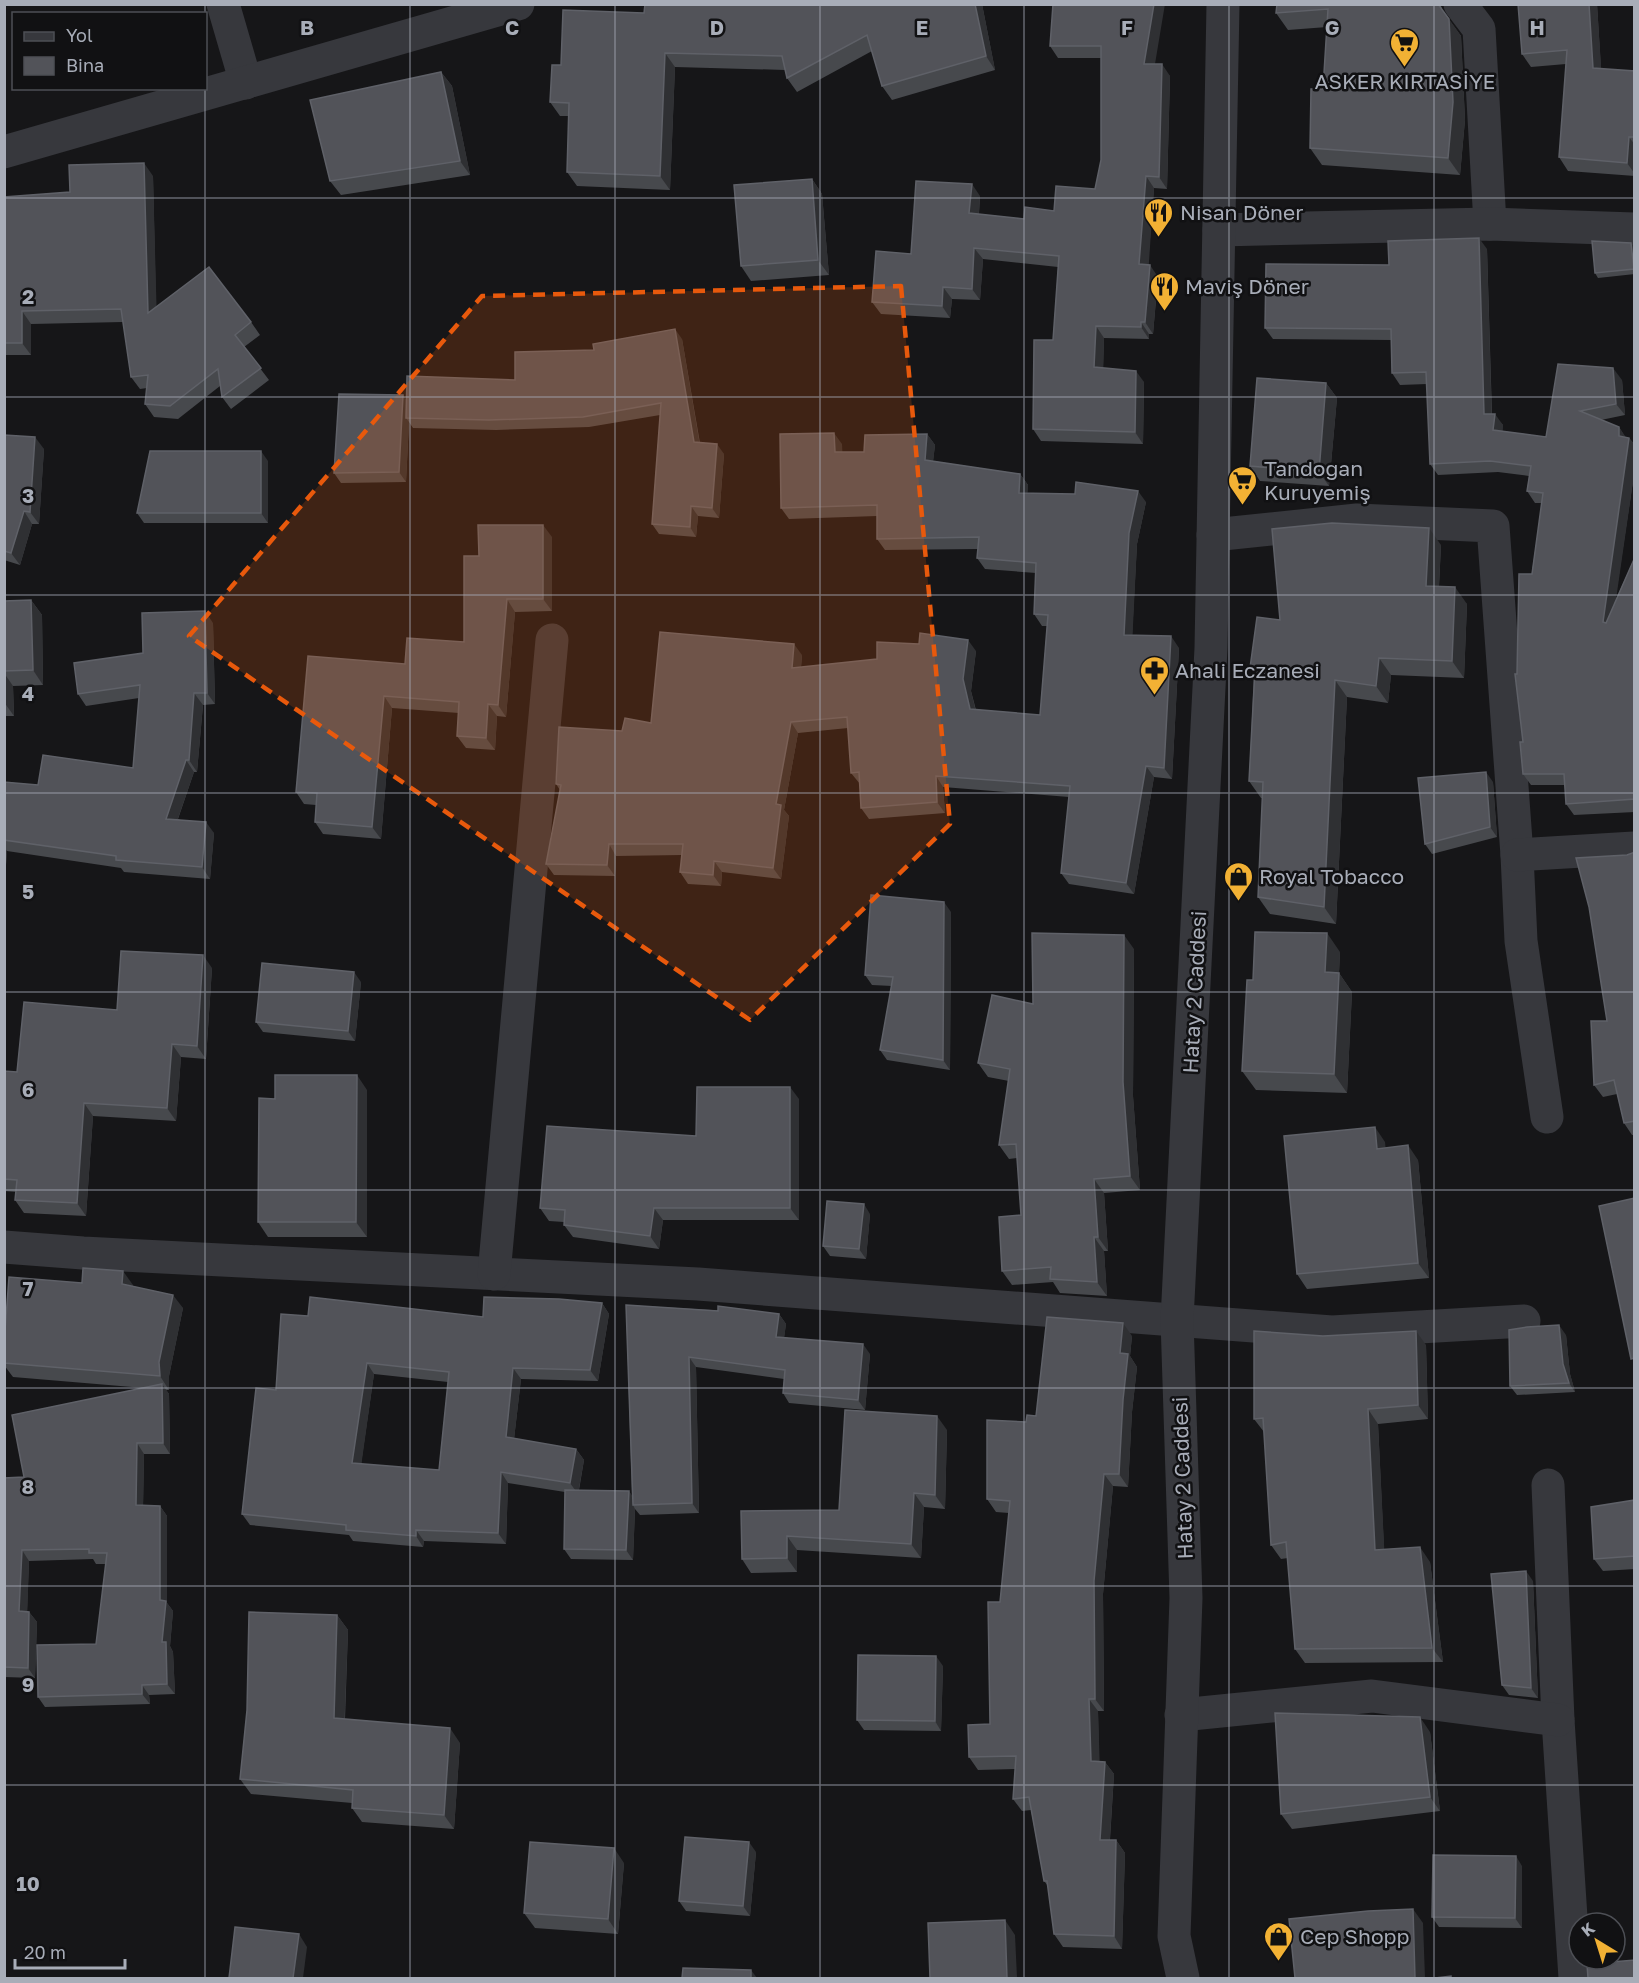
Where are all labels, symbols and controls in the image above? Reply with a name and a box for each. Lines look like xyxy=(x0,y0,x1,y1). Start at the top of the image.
legend xyxy=(12,12,207,90)
text: B xyxy=(300,15,314,39)
text: C xyxy=(505,15,519,39)
text: D xyxy=(710,15,724,39)
text: E xyxy=(916,15,928,39)
text: F xyxy=(1121,15,1133,39)
text: G xyxy=(1325,15,1339,39)
text: H xyxy=(1529,15,1545,39)
text: Yol xyxy=(66,24,93,46)
supermarket icon: ASKER KIRTASİYE xyxy=(1389,26,1421,68)
text: Bina xyxy=(66,54,104,76)
place label: ASKER KIRTASİYE xyxy=(1315,68,1495,94)
restaurant icon: Nisan Döner xyxy=(1143,196,1175,238)
place label: Nisan Döner xyxy=(1180,199,1303,225)
restaurant icon: Maviş Döner xyxy=(1148,270,1180,312)
place label: Maviş Döner xyxy=(1185,273,1309,299)
text: 2 xyxy=(22,284,34,308)
place label: Tandoğan Kuruyemiş xyxy=(1264,455,1371,505)
supermarket icon: Tandoğan Kuruyemiş xyxy=(1227,464,1259,506)
text: 3 xyxy=(22,483,34,507)
pharmacy icon: Ahali Eczanesi xyxy=(1138,654,1170,696)
place label: Ahali Eczanesi xyxy=(1175,657,1320,683)
text: 4 xyxy=(22,681,34,705)
shop icon: Royal Tobacco xyxy=(1222,860,1254,902)
place label: Royal Tobacco xyxy=(1259,863,1404,889)
text: 5 xyxy=(22,879,34,903)
street label: Hatay 2 Caddesi xyxy=(1177,910,1211,1074)
text: 6 xyxy=(22,1077,34,1101)
text: 7 xyxy=(23,1276,34,1300)
street label: Hatay 2 Caddesi xyxy=(1166,1396,1198,1560)
text: 8 xyxy=(22,1474,34,1498)
text: 9 xyxy=(22,1672,34,1696)
text: 10 xyxy=(16,1871,40,1895)
north arrow xyxy=(1567,1911,1627,1971)
text: K xyxy=(1577,1917,1599,1941)
shop icon: Cep Shopp xyxy=(1263,1920,1295,1962)
place label: Cep Shopp xyxy=(1300,1923,1409,1949)
scale bar xyxy=(15,1932,124,1970)
text: 20 m xyxy=(24,1941,66,1963)

